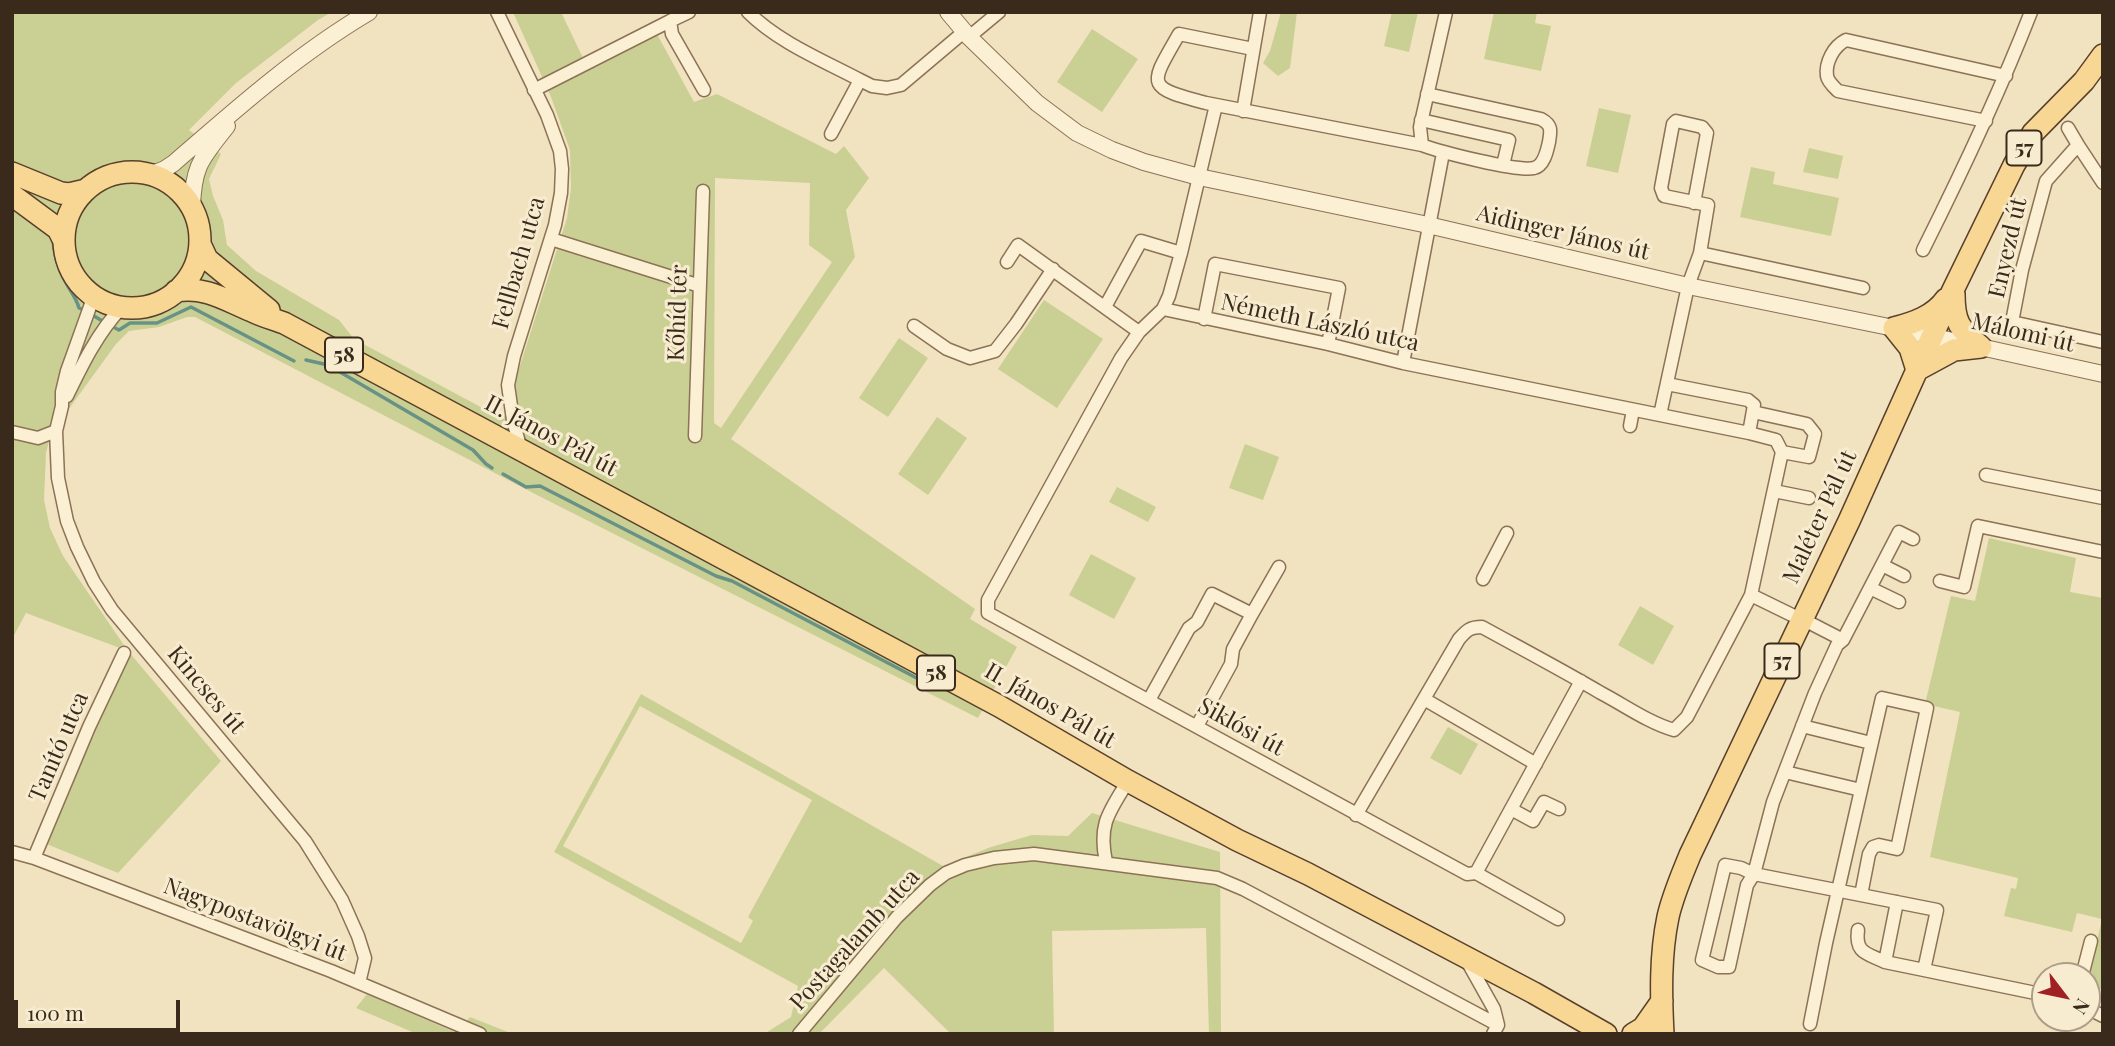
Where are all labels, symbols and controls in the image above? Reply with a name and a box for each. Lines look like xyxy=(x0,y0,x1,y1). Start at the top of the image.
road number: 57 xyxy=(2007,130,2042,166)
street label: Fellbach utca xyxy=(487,194,551,332)
street label: Enyezd út xyxy=(1983,195,2033,301)
street label: Aidinger János út xyxy=(1474,200,1652,266)
street label: Kőhíd tér xyxy=(663,264,693,362)
street label: Németh László utca xyxy=(1218,289,1422,357)
street label: Málomi út xyxy=(1969,308,2077,358)
road number: 58 xyxy=(325,338,363,372)
street label: II. János Pál út xyxy=(480,389,622,483)
street label: Maléter Pál út xyxy=(1777,446,1863,588)
street label: Kincses út xyxy=(161,640,251,740)
road number: 57 xyxy=(1764,644,1800,678)
road number: 58 xyxy=(917,656,955,690)
street label: II. János Pál út xyxy=(980,657,1120,755)
street label: Tanító utca xyxy=(24,688,94,806)
street label: Siklósi út xyxy=(1193,692,1289,762)
street label: Postagalamb utca xyxy=(784,864,926,1016)
street label: Nagypostavölgyi út xyxy=(160,872,350,968)
north arrow xyxy=(2031,962,2101,1032)
scale bar xyxy=(18,986,184,1030)
text: N xyxy=(2067,994,2097,1020)
text: 100 m xyxy=(27,998,84,1026)

